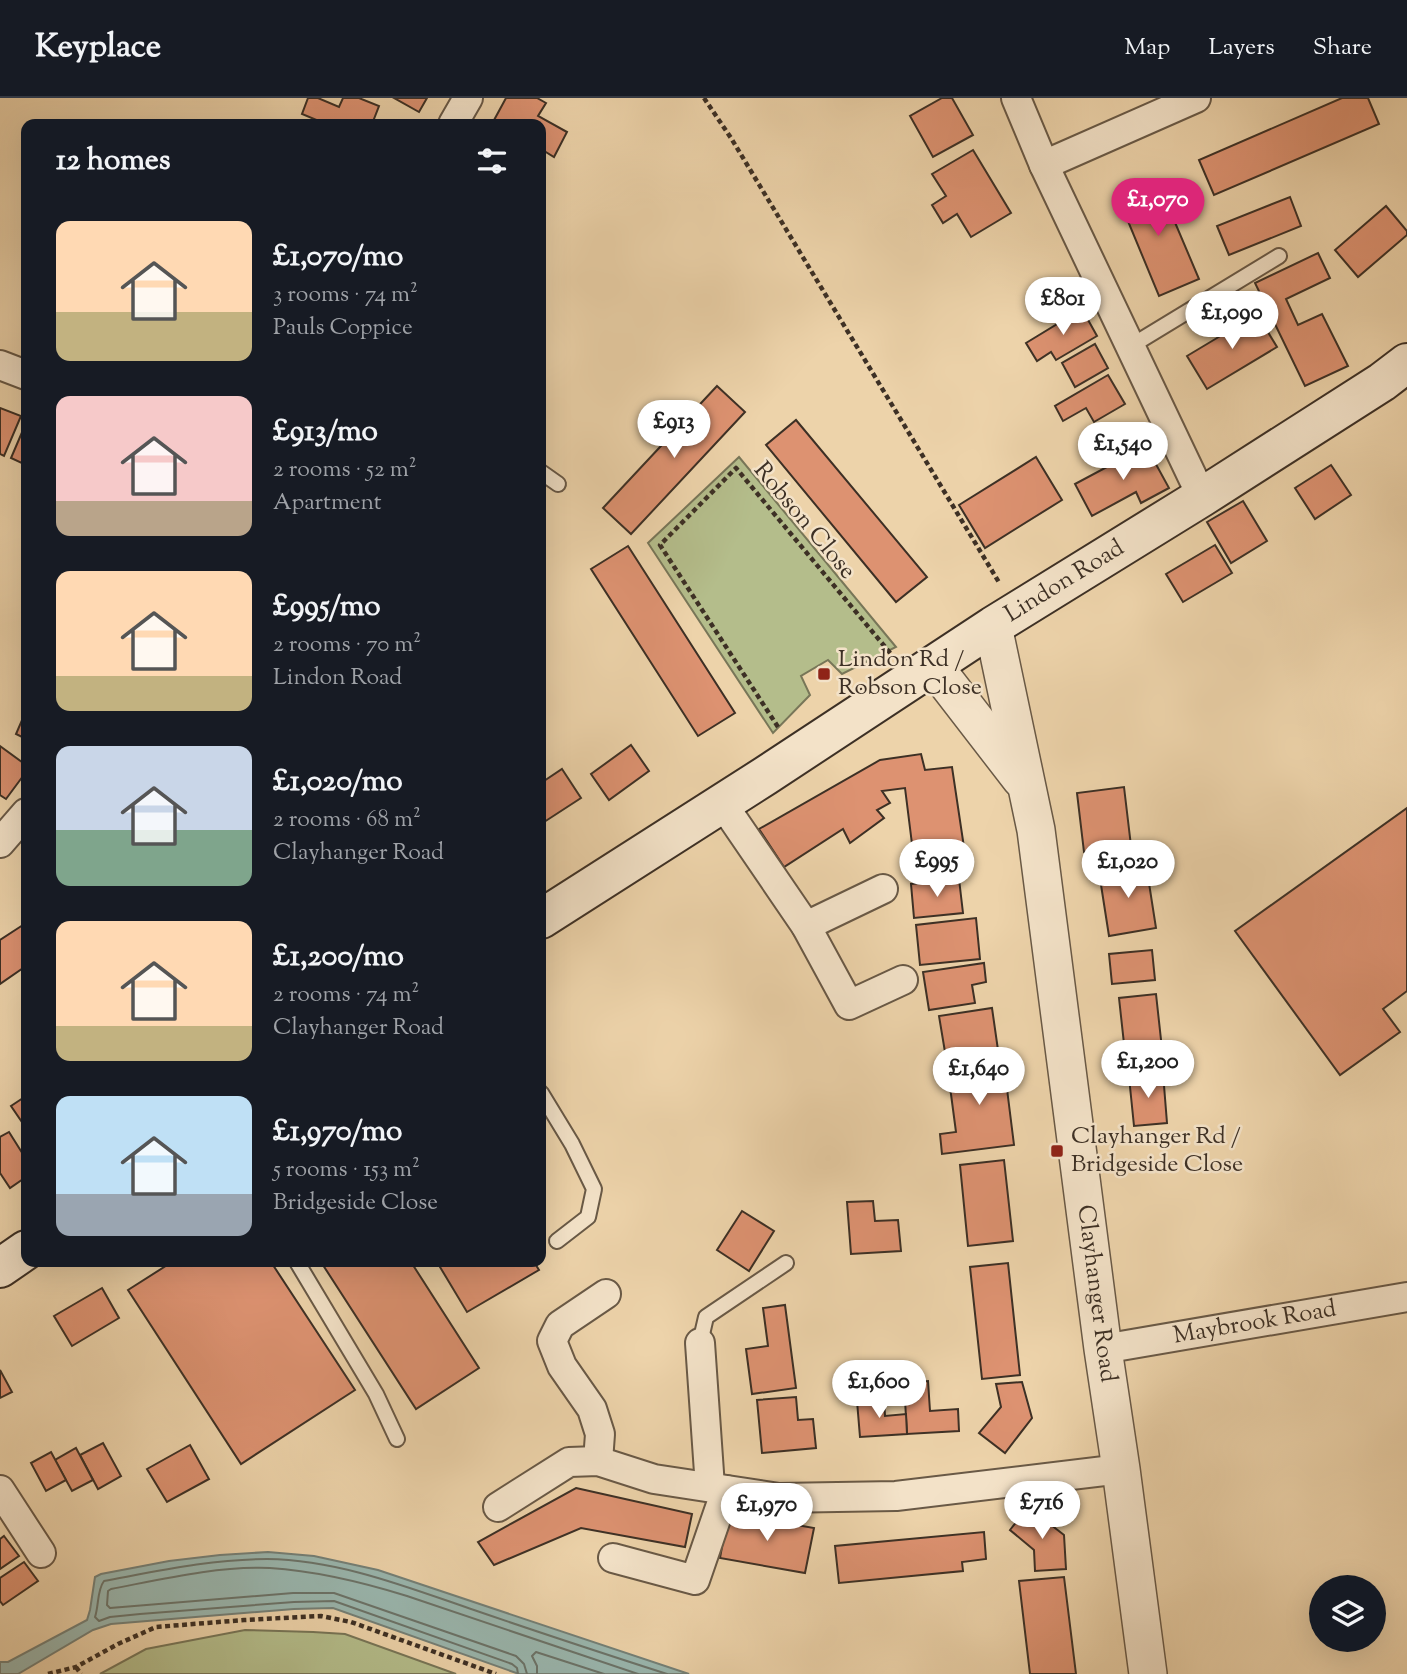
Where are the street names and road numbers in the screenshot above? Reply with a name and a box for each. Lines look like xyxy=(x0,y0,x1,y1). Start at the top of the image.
street label: Robson Close xyxy=(745,455,863,587)
street label: Lindon Road xyxy=(998,532,1132,632)
street label: Clayhanger Road xyxy=(1068,1203,1125,1385)
street label: Maybrook Road xyxy=(1171,1292,1339,1354)

